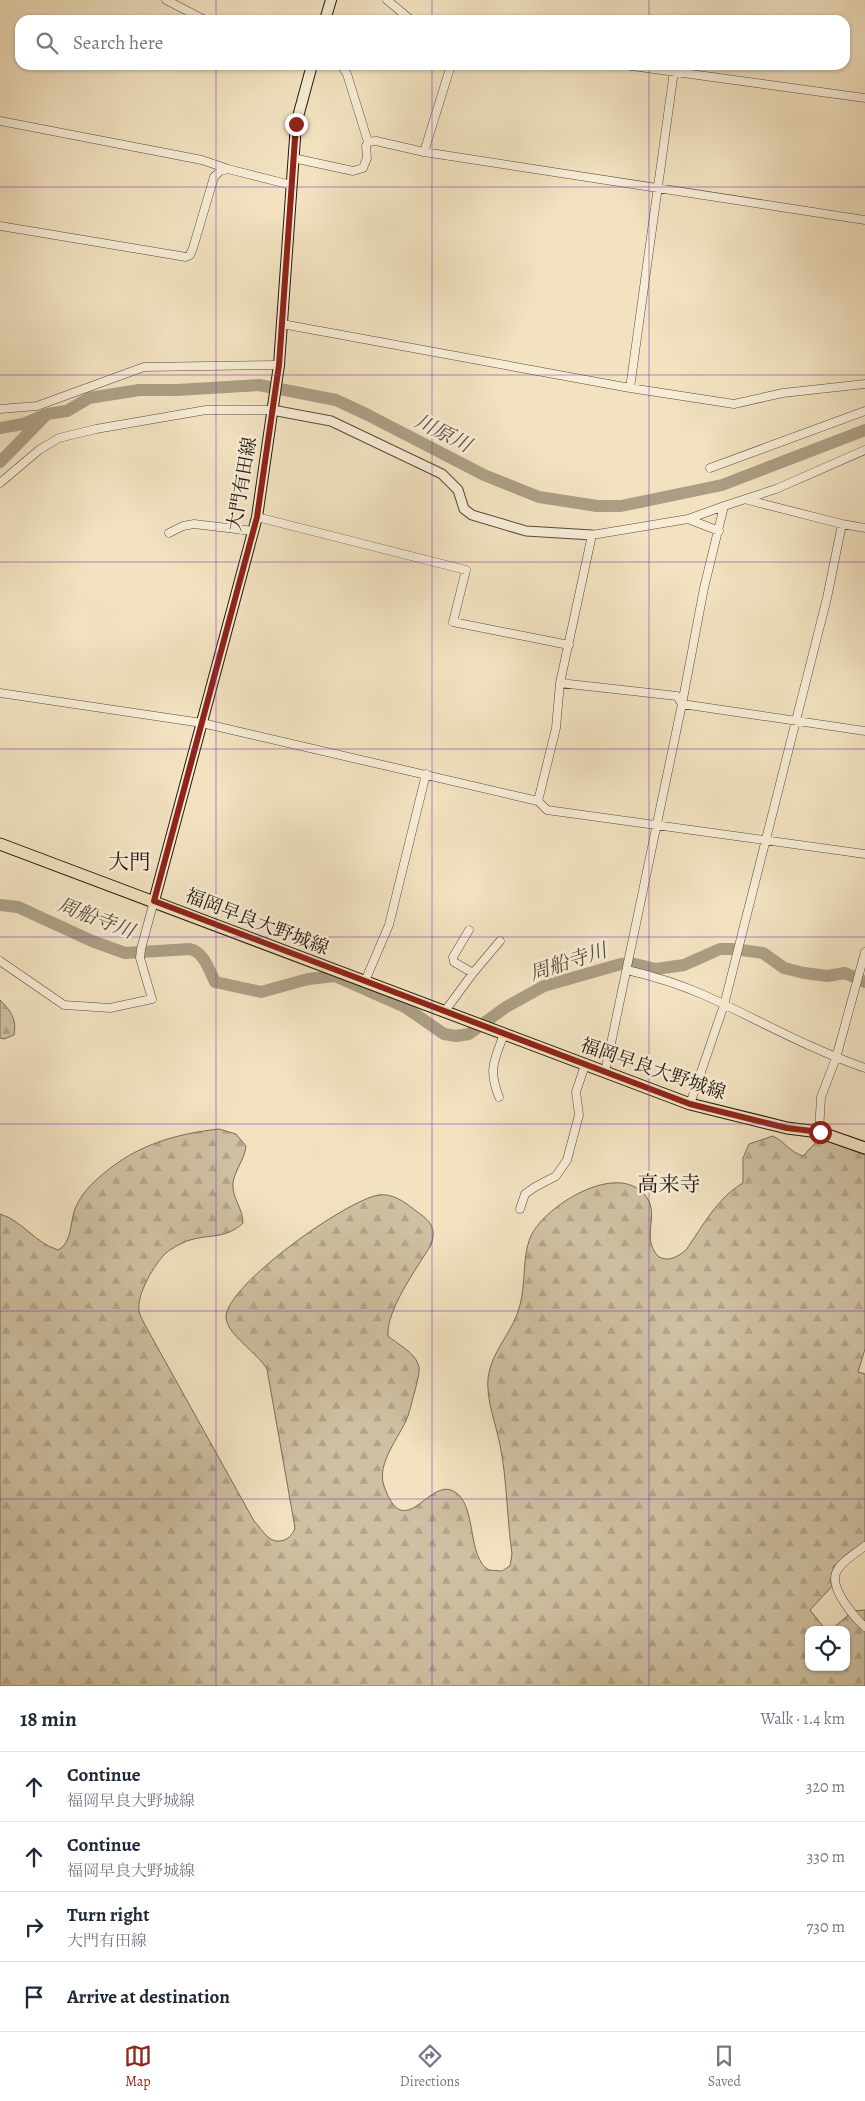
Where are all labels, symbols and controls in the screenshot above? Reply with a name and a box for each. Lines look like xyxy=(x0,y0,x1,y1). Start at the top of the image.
search box xyxy=(15,15,850,70)
icon: search xyxy=(33,29,61,57)
text: Search here xyxy=(73,30,163,56)
route end xyxy=(285,113,308,136)
water label: 川原川 xyxy=(410,407,478,460)
street label: 大門有田線 xyxy=(221,435,263,533)
district label: 大門 xyxy=(108,848,150,876)
street label: 福岡早良大野城線 xyxy=(181,883,333,961)
water label: 周船寺川 xyxy=(54,891,140,946)
water label: 周船寺川 xyxy=(526,936,612,987)
street label: 福岡早良大野城線 xyxy=(577,1032,729,1106)
route start xyxy=(809,1121,832,1144)
district label: 高来寺 xyxy=(638,1170,701,1198)
map controls xyxy=(805,1626,850,1671)
button: locate xyxy=(805,1626,850,1671)
text: 18 min xyxy=(20,1705,77,1733)
text: Walk · 1.4 km xyxy=(761,1708,845,1730)
text: Continue xyxy=(67,1762,141,1788)
icon: ahead xyxy=(20,1773,48,1801)
text: 320 m xyxy=(806,1776,845,1798)
text: 福岡早良大野城線 xyxy=(67,1790,195,1812)
text: Continue xyxy=(67,1832,141,1858)
icon: ahead xyxy=(20,1843,48,1871)
text: 330 m xyxy=(807,1846,845,1868)
text: 福岡早良大野城線 xyxy=(67,1860,195,1882)
text: Turn right xyxy=(67,1902,149,1928)
icon: right xyxy=(20,1913,48,1941)
text: 730 m xyxy=(807,1916,845,1938)
text: 大門有田線 xyxy=(67,1930,147,1952)
icon: arrive xyxy=(20,1983,48,2011)
text: Arrive at destination xyxy=(67,1984,230,2010)
tab: Map xyxy=(124,2042,152,2091)
tab: Directions xyxy=(400,2042,460,2091)
tab: Saved xyxy=(708,2042,741,2091)

